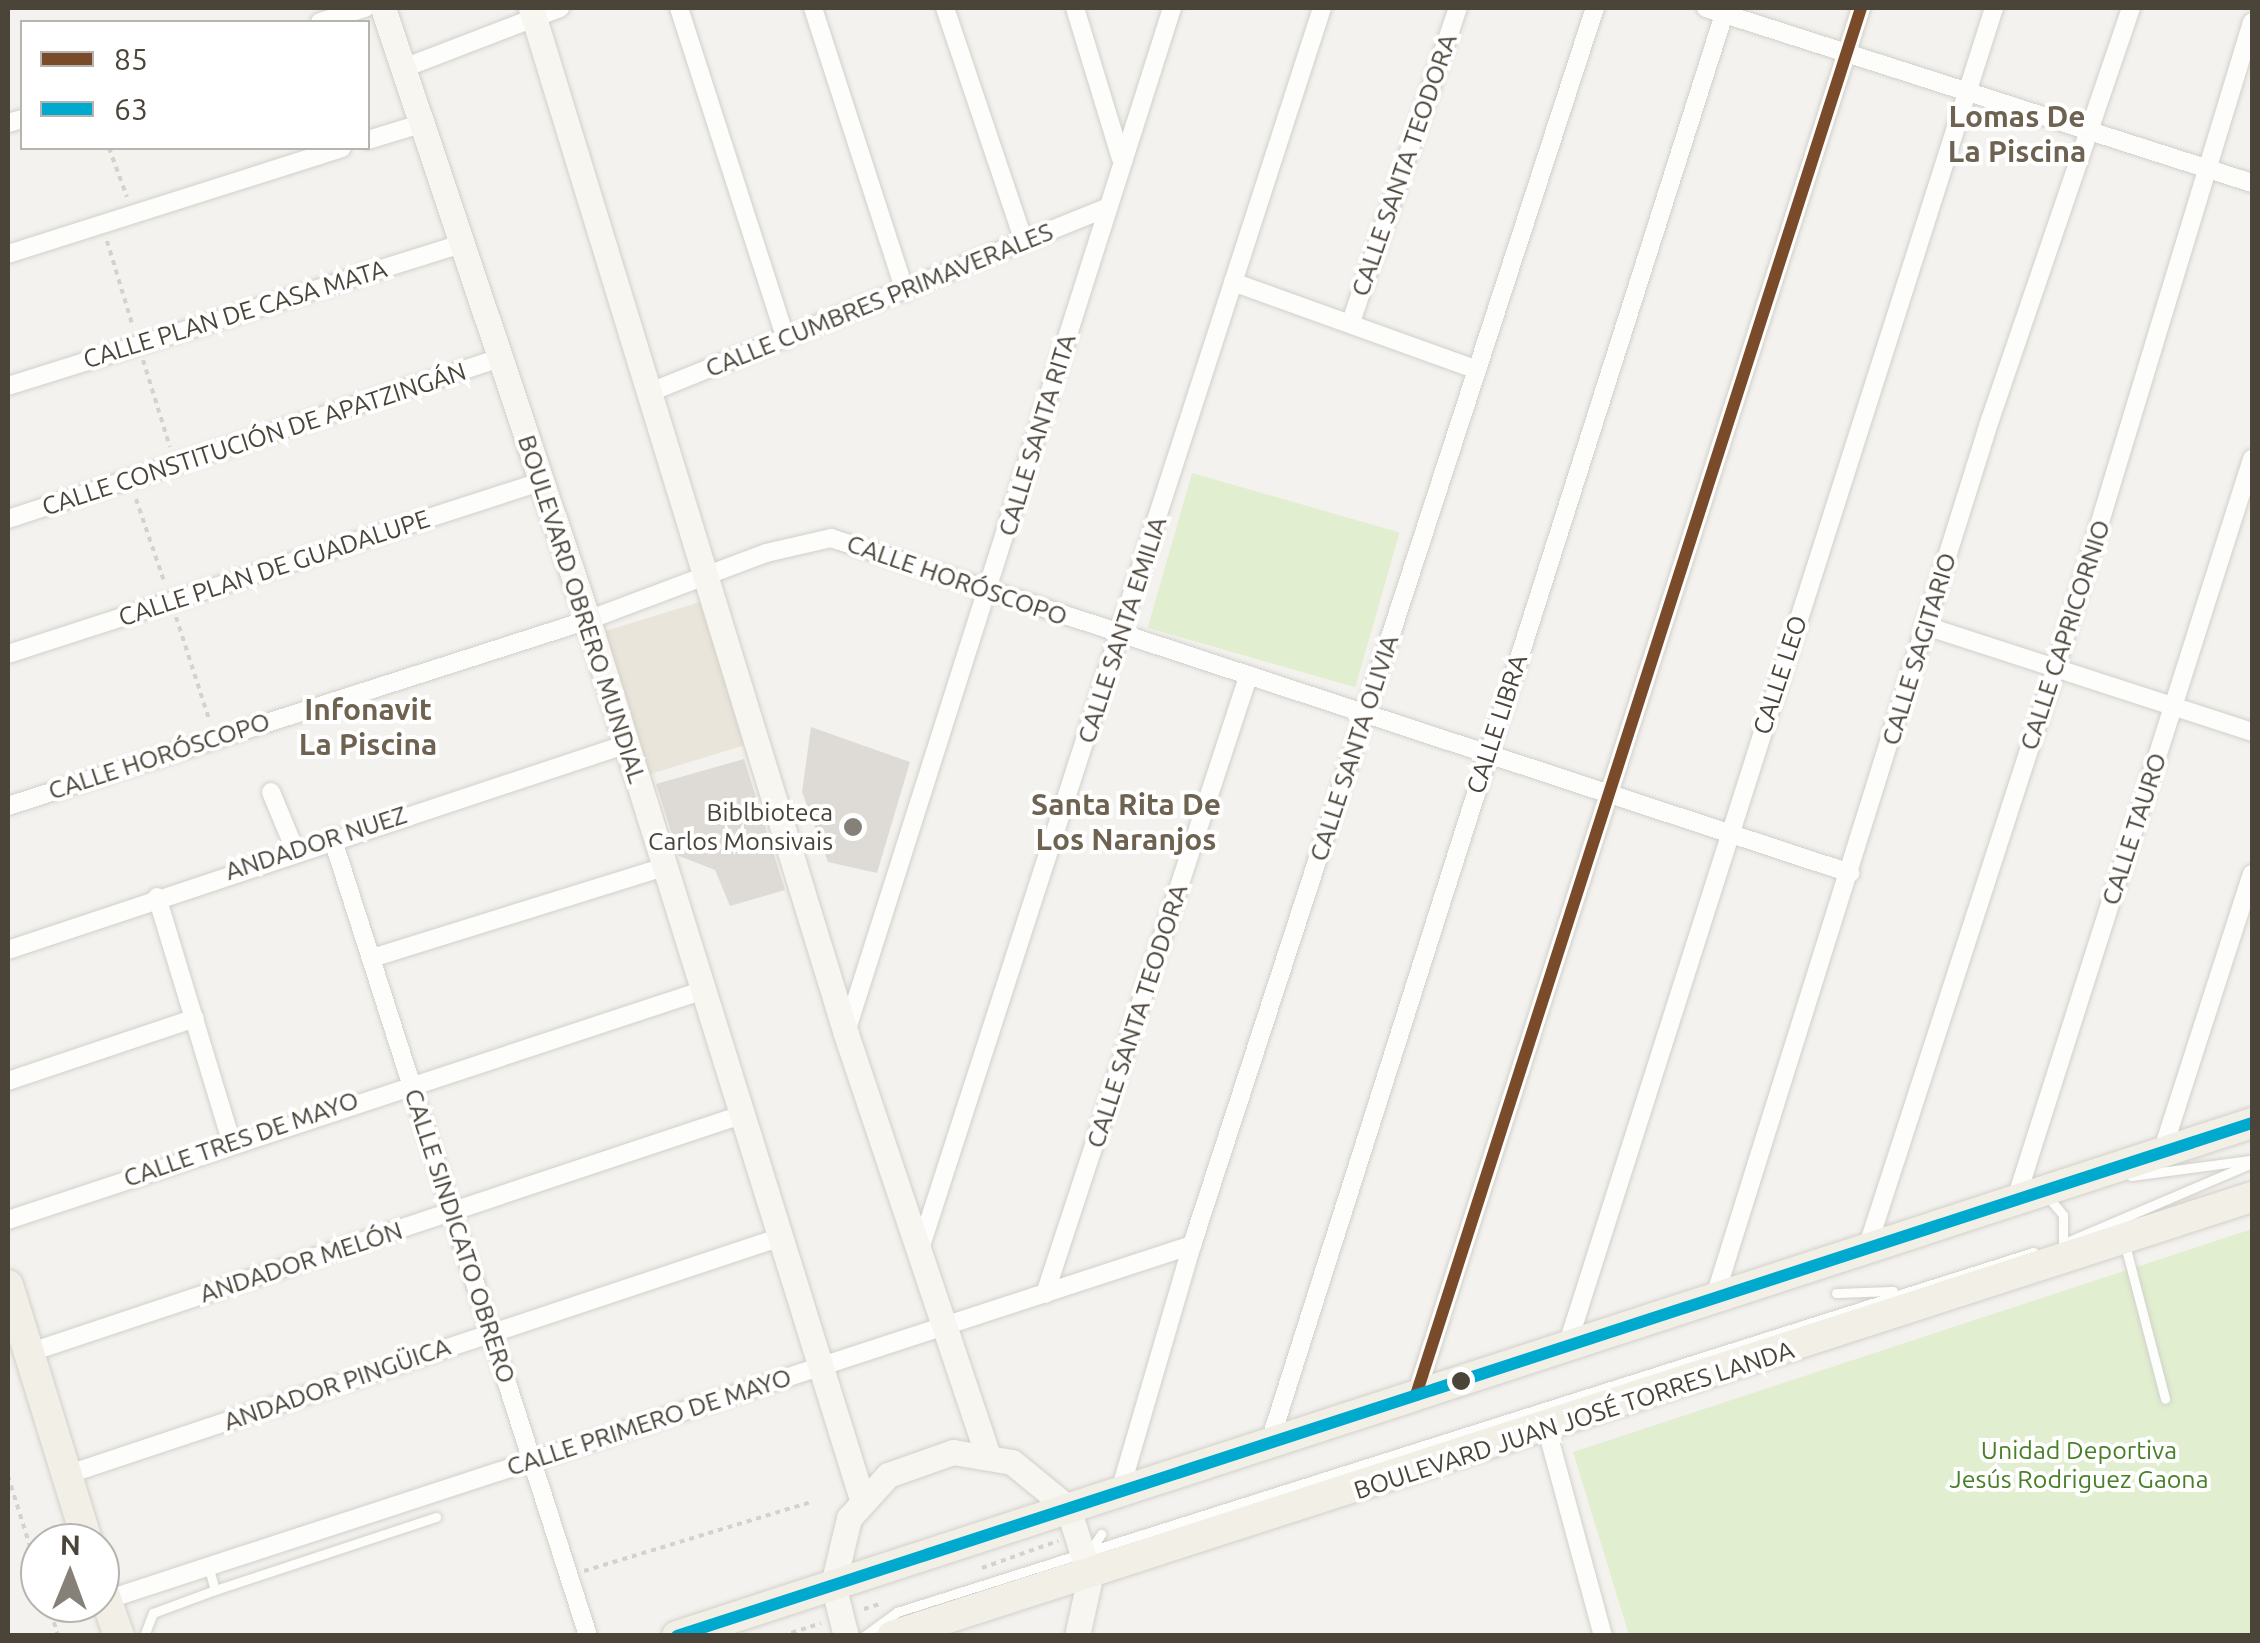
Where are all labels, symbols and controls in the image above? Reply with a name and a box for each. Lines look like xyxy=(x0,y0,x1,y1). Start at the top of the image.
legend xyxy=(20,20,370,150)
street label: CALLE SANTA TEODORA xyxy=(1345,30,1463,300)
text: 85 xyxy=(114,42,148,76)
text: 63 xyxy=(114,92,148,126)
district label: Lomas De La Piscina xyxy=(1948,98,2086,168)
street label: CALLE CUMBRES PRIMAVERALES xyxy=(701,216,1057,384)
street label: CALLE PLAN DE CASA MATA xyxy=(80,253,390,375)
street label: CALLE SANTA RITA xyxy=(992,330,1082,540)
street label: CALLE CONSTITUCIÓN DE APATZINGÁN xyxy=(38,356,470,522)
street label: BOULEVARD OBRERO MUNDIAL xyxy=(511,431,653,787)
street label: CALLE PLAN DE GUADALUPE xyxy=(115,504,433,632)
street label: CALLE SANTA EMILIA xyxy=(1071,513,1173,747)
street label: CALLE CAPRICORNIO xyxy=(2014,516,2116,754)
street label: CALLE HORÓSCOPO xyxy=(843,528,1071,632)
street label: CALLE SAGITARIO xyxy=(1875,549,1963,749)
street label: CALLE LEO xyxy=(1747,612,1813,738)
street label: CALLE SANTA OLIVIA xyxy=(1303,631,1405,865)
street label: CALLE LIBRA xyxy=(1460,650,1534,798)
district label: Infonavit La Piscina xyxy=(299,691,437,762)
street label: CALLE HORÓSCOPO xyxy=(45,706,273,806)
street label: CALLE TAURO xyxy=(2095,749,2173,909)
district label: Santa Rita De Los Naranjos xyxy=(1031,786,1221,856)
place label: Biblbioteca Carlos Monsivais xyxy=(648,798,833,857)
street label: ANDADOR NUEZ xyxy=(221,799,411,887)
marker: Biblbioteca Carlos Monsivais xyxy=(842,816,864,838)
street label: CALLE SANTA TEODORA xyxy=(1080,880,1194,1152)
street label: CALLE TRES DE MAYO xyxy=(120,1085,362,1193)
street label: CALLE SINDICATO OBRERO xyxy=(398,1085,522,1387)
street label: ANDADOR MELÓN xyxy=(196,1215,406,1309)
street label: ANDADOR PINGÜICA xyxy=(220,1331,454,1437)
street label: BOULEVARD JUAN JOSÉ TORRES LANDA xyxy=(1350,1335,1798,1505)
street label: CALLE PRIMERO DE MAYO xyxy=(503,1362,795,1482)
unlabelled marker xyxy=(1451,1371,1471,1391)
park label: Unidad Deportiva Jesús Rodriguez Gaona xyxy=(1950,1436,2208,1495)
north arrow xyxy=(20,1523,120,1623)
text: N xyxy=(60,1529,81,1560)

